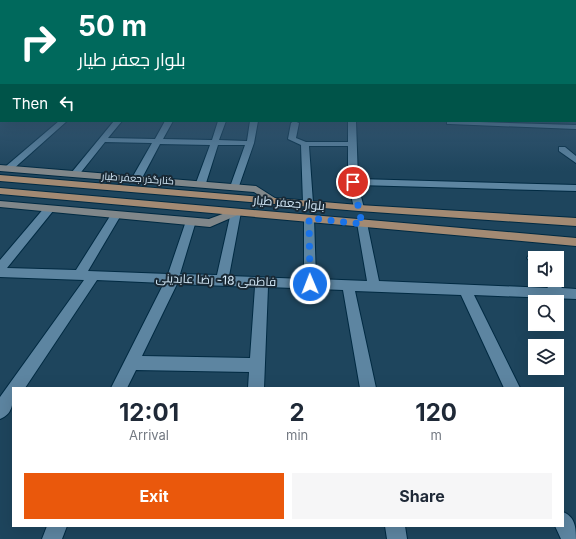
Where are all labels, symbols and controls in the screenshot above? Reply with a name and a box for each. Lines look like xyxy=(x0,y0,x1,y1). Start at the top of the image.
text: 50 m xyxy=(78,9,147,43)
icon: right xyxy=(12,16,64,68)
text: بلوار جعفر طیار xyxy=(78,49,186,70)
icon: left xyxy=(56,92,78,114)
text: Then xyxy=(12,94,48,113)
pin xyxy=(336,165,370,199)
street label: کنارگذر جعفر طیار xyxy=(100,169,175,187)
icon: arrive xyxy=(342,171,364,193)
street label: بلوار جعفر طیار xyxy=(252,192,325,213)
map controls xyxy=(528,251,564,375)
button: sound xyxy=(528,251,564,287)
position arrow xyxy=(289,263,331,305)
street label: فاطمی 18- رضا عابدینی xyxy=(156,270,277,289)
button: search xyxy=(528,295,564,331)
button: layers xyxy=(528,339,564,375)
text: 12:01 xyxy=(119,398,179,427)
text: 2 xyxy=(290,398,305,427)
text: 120 xyxy=(415,398,457,427)
text: Arrival xyxy=(129,427,169,443)
text: min xyxy=(286,427,308,443)
text: m xyxy=(430,427,442,443)
button: Exit xyxy=(24,473,284,519)
button: Share xyxy=(292,473,552,519)

